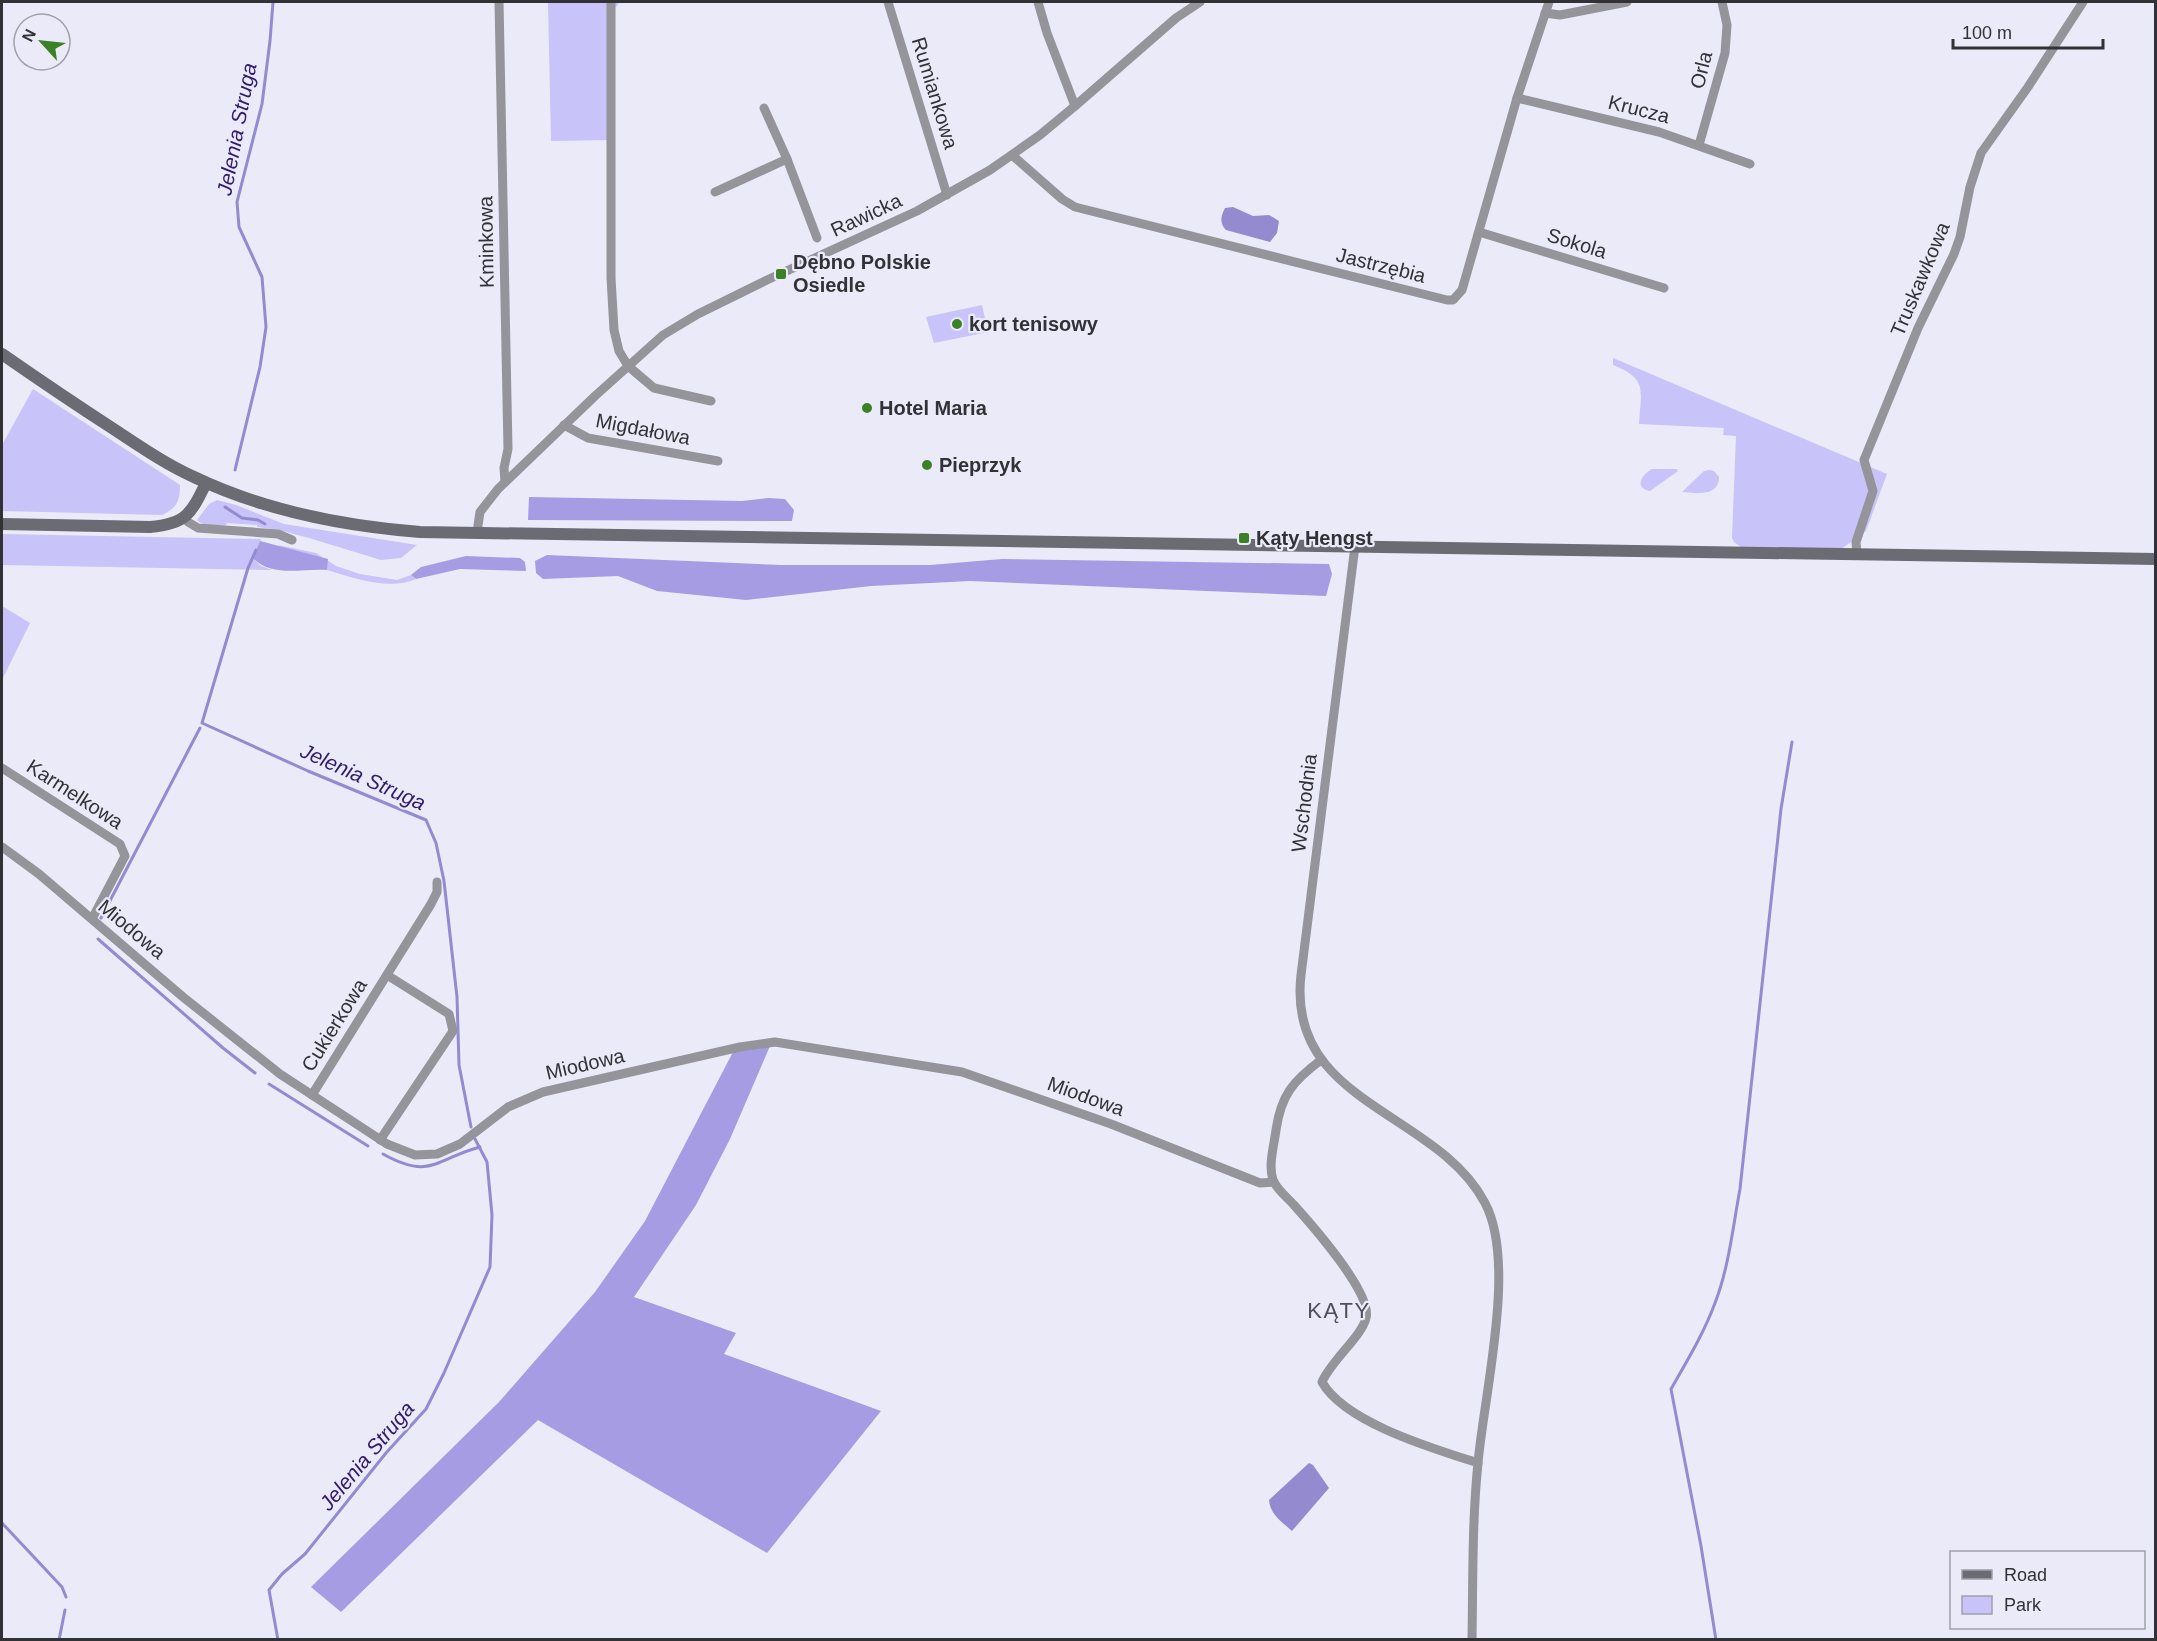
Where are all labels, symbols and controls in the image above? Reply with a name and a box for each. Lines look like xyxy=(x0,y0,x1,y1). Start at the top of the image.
north arrow xyxy=(12,12,72,72)
scale bar xyxy=(1953,12,2103,50)
text: 100 m xyxy=(1962,23,2012,43)
text: N xyxy=(19,26,39,44)
street label: Rumiankowa xyxy=(908,35,963,152)
street label: Orla xyxy=(1686,48,1716,91)
water label: Jelenia Struga xyxy=(212,61,261,198)
street label: Krucza xyxy=(1606,91,1673,127)
street label: Rawicka xyxy=(827,189,906,241)
street label: Kminkowa xyxy=(474,195,498,288)
street label: Truskawkowa xyxy=(1886,218,1954,339)
street label: Sokola xyxy=(1545,224,1610,263)
street label: Jastrzębia xyxy=(1334,243,1429,287)
place label: Dębno Polskie Osiedle xyxy=(793,251,931,296)
marker: Dębno Polskie Osiedle xyxy=(774,267,788,281)
place label: kort tenisowy xyxy=(969,313,1099,335)
marker: kort tenisowy xyxy=(950,317,964,331)
place label: Hotel Maria xyxy=(879,397,988,419)
marker: Hotel Maria xyxy=(860,401,874,415)
street label: Migdałowa xyxy=(594,409,693,449)
place label: Pieprzyk xyxy=(939,454,1022,476)
marker: Pieprzyk xyxy=(920,458,934,472)
place label: Kąty Hengst xyxy=(1256,527,1373,549)
marker: Kąty Hengst xyxy=(1237,531,1251,545)
water label: Jelenia Struga xyxy=(296,738,429,814)
street label: Wschodnia xyxy=(1287,752,1321,853)
street label: Karmelkowa xyxy=(23,755,128,834)
street label: Miodowa xyxy=(94,895,170,964)
street label: Cukierkowa xyxy=(297,974,371,1075)
street label: Miodowa xyxy=(544,1044,627,1084)
street label: Miodowa xyxy=(1045,1072,1128,1120)
district label: KĄTY xyxy=(1307,1298,1371,1323)
water label: Jelenia Struga xyxy=(314,1397,419,1515)
legend xyxy=(1950,1551,2145,1629)
text: Road xyxy=(2004,1565,2047,1585)
text: Park xyxy=(2004,1595,2042,1615)

